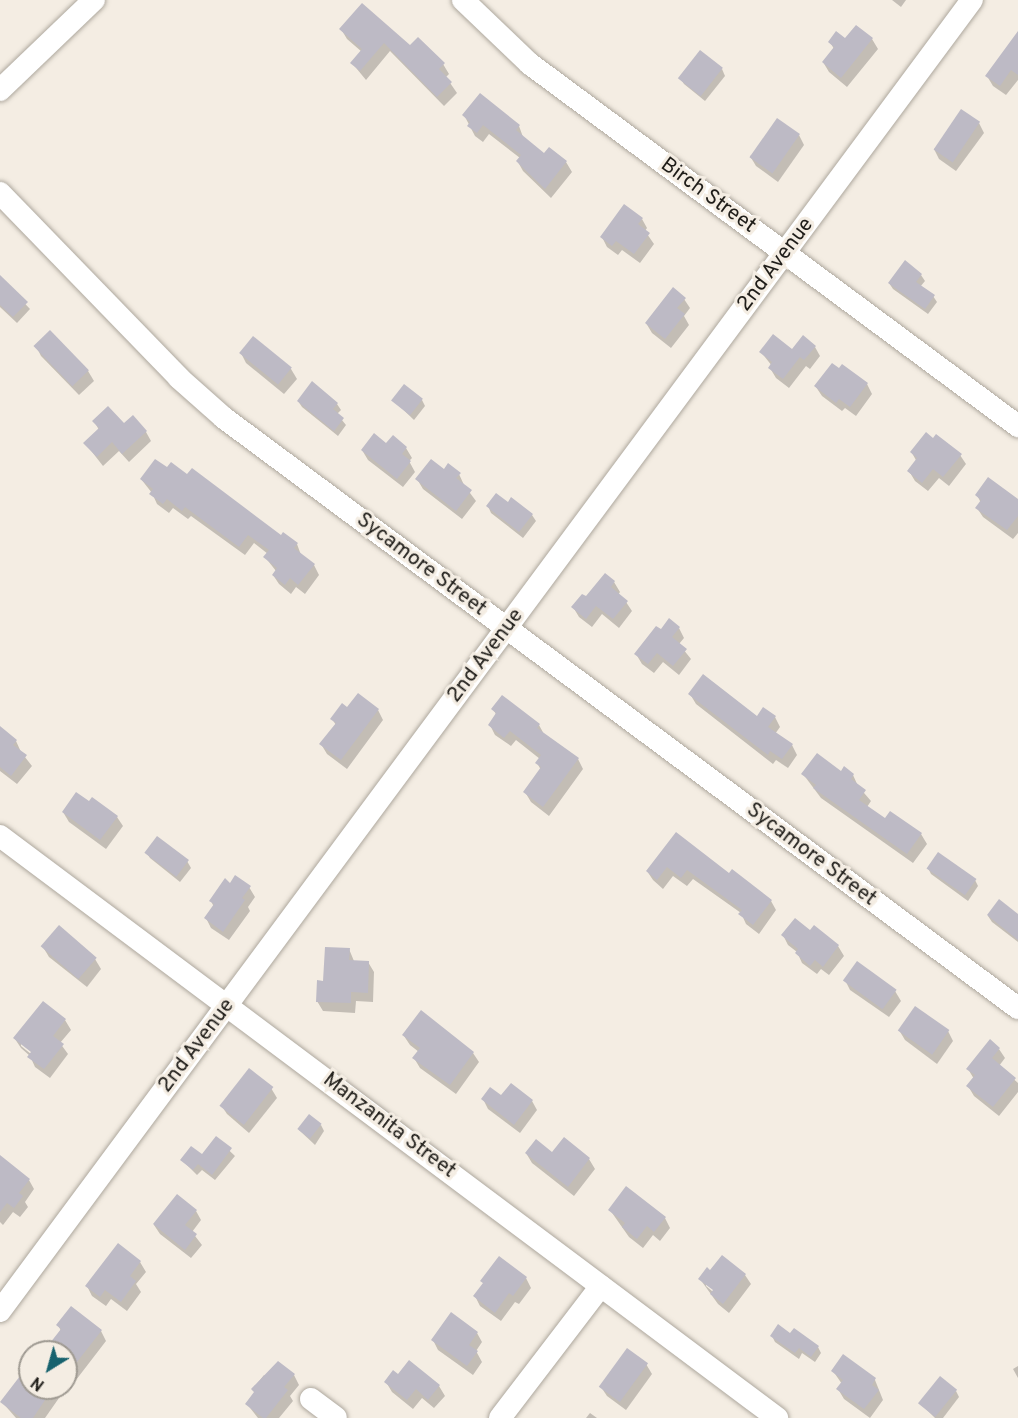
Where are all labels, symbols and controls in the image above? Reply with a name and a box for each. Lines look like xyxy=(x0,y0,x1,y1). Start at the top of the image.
street label: Birch Street xyxy=(655,153,761,239)
street label: 2nd Avenue xyxy=(732,213,820,317)
street label: Sycamore Street xyxy=(351,508,491,622)
street label: 2nd Avenue xyxy=(442,604,530,708)
street label: Sycamore Street xyxy=(741,798,881,912)
street label: 2nd Avenue xyxy=(153,994,241,1098)
street label: Manzanita Street xyxy=(318,1068,460,1184)
north arrow xyxy=(18,1340,78,1400)
text: N xyxy=(28,1371,49,1394)

